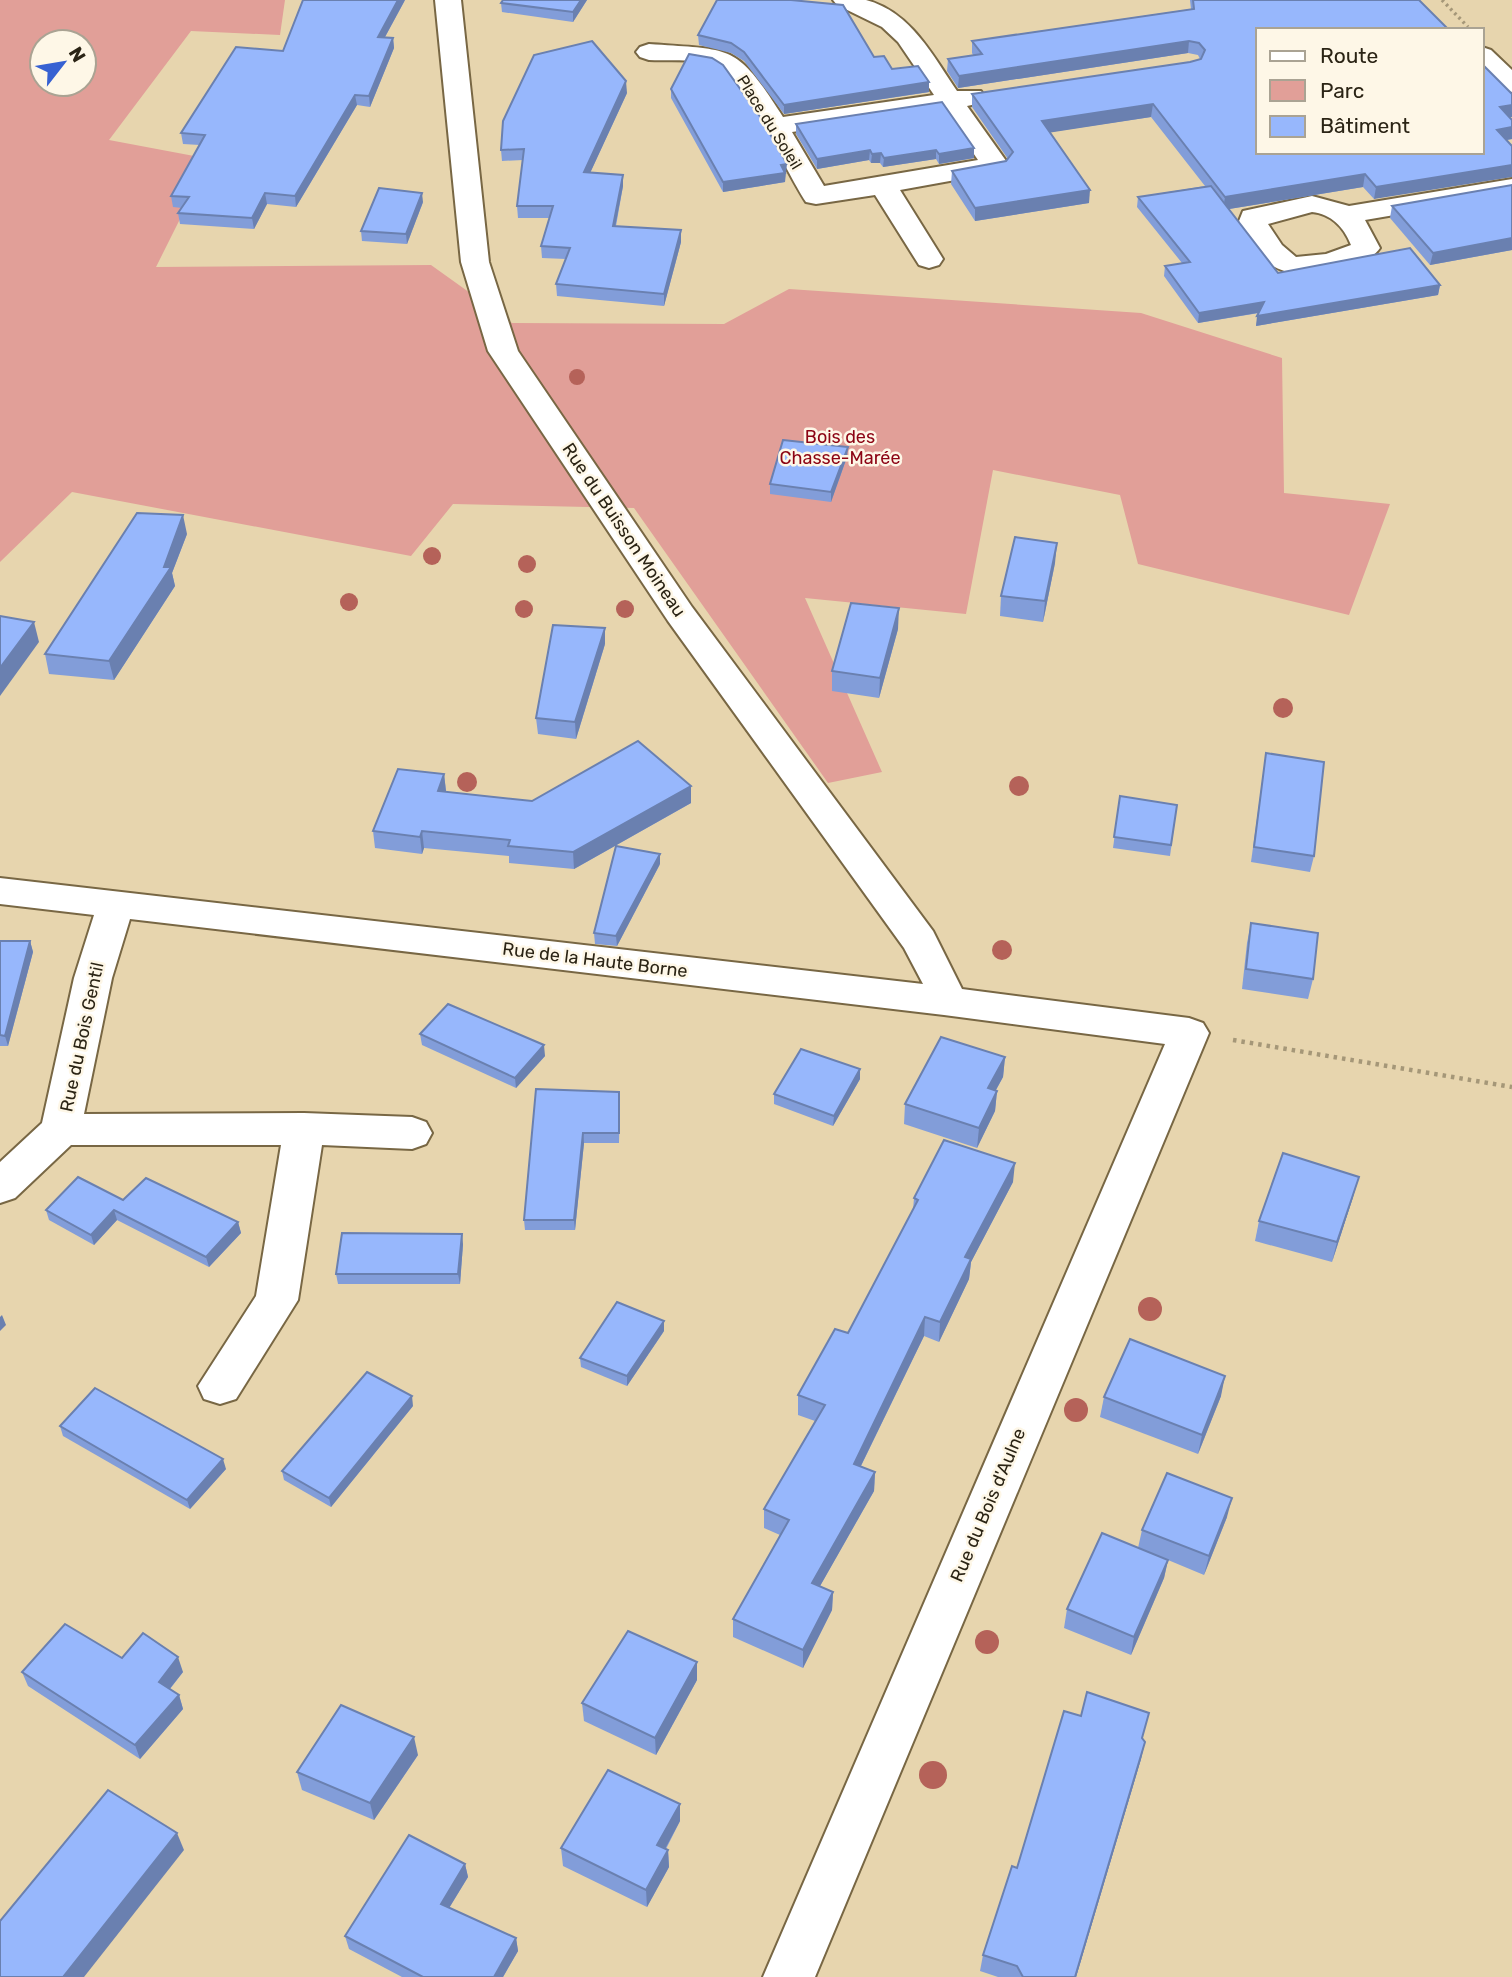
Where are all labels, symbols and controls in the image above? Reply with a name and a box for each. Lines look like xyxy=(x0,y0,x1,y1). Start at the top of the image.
north arrow xyxy=(28,28,98,98)
legend xyxy=(1256,28,1484,154)
text: N xyxy=(64,43,91,66)
text: Route xyxy=(1320,43,1378,68)
street label: Place du Soleil xyxy=(733,72,806,173)
text: Parc xyxy=(1320,78,1364,103)
text: Bâtiment xyxy=(1320,113,1410,138)
park label: Bois des Chasse-Marée xyxy=(780,426,900,469)
street label: Rue du Buisson Moineau xyxy=(558,439,690,621)
street label: Rue de la Haute Borne xyxy=(501,938,689,982)
street label: Rue du Bois Gentil xyxy=(55,960,109,1114)
street label: Rue du Bois d'Aulne xyxy=(946,1425,1030,1585)

